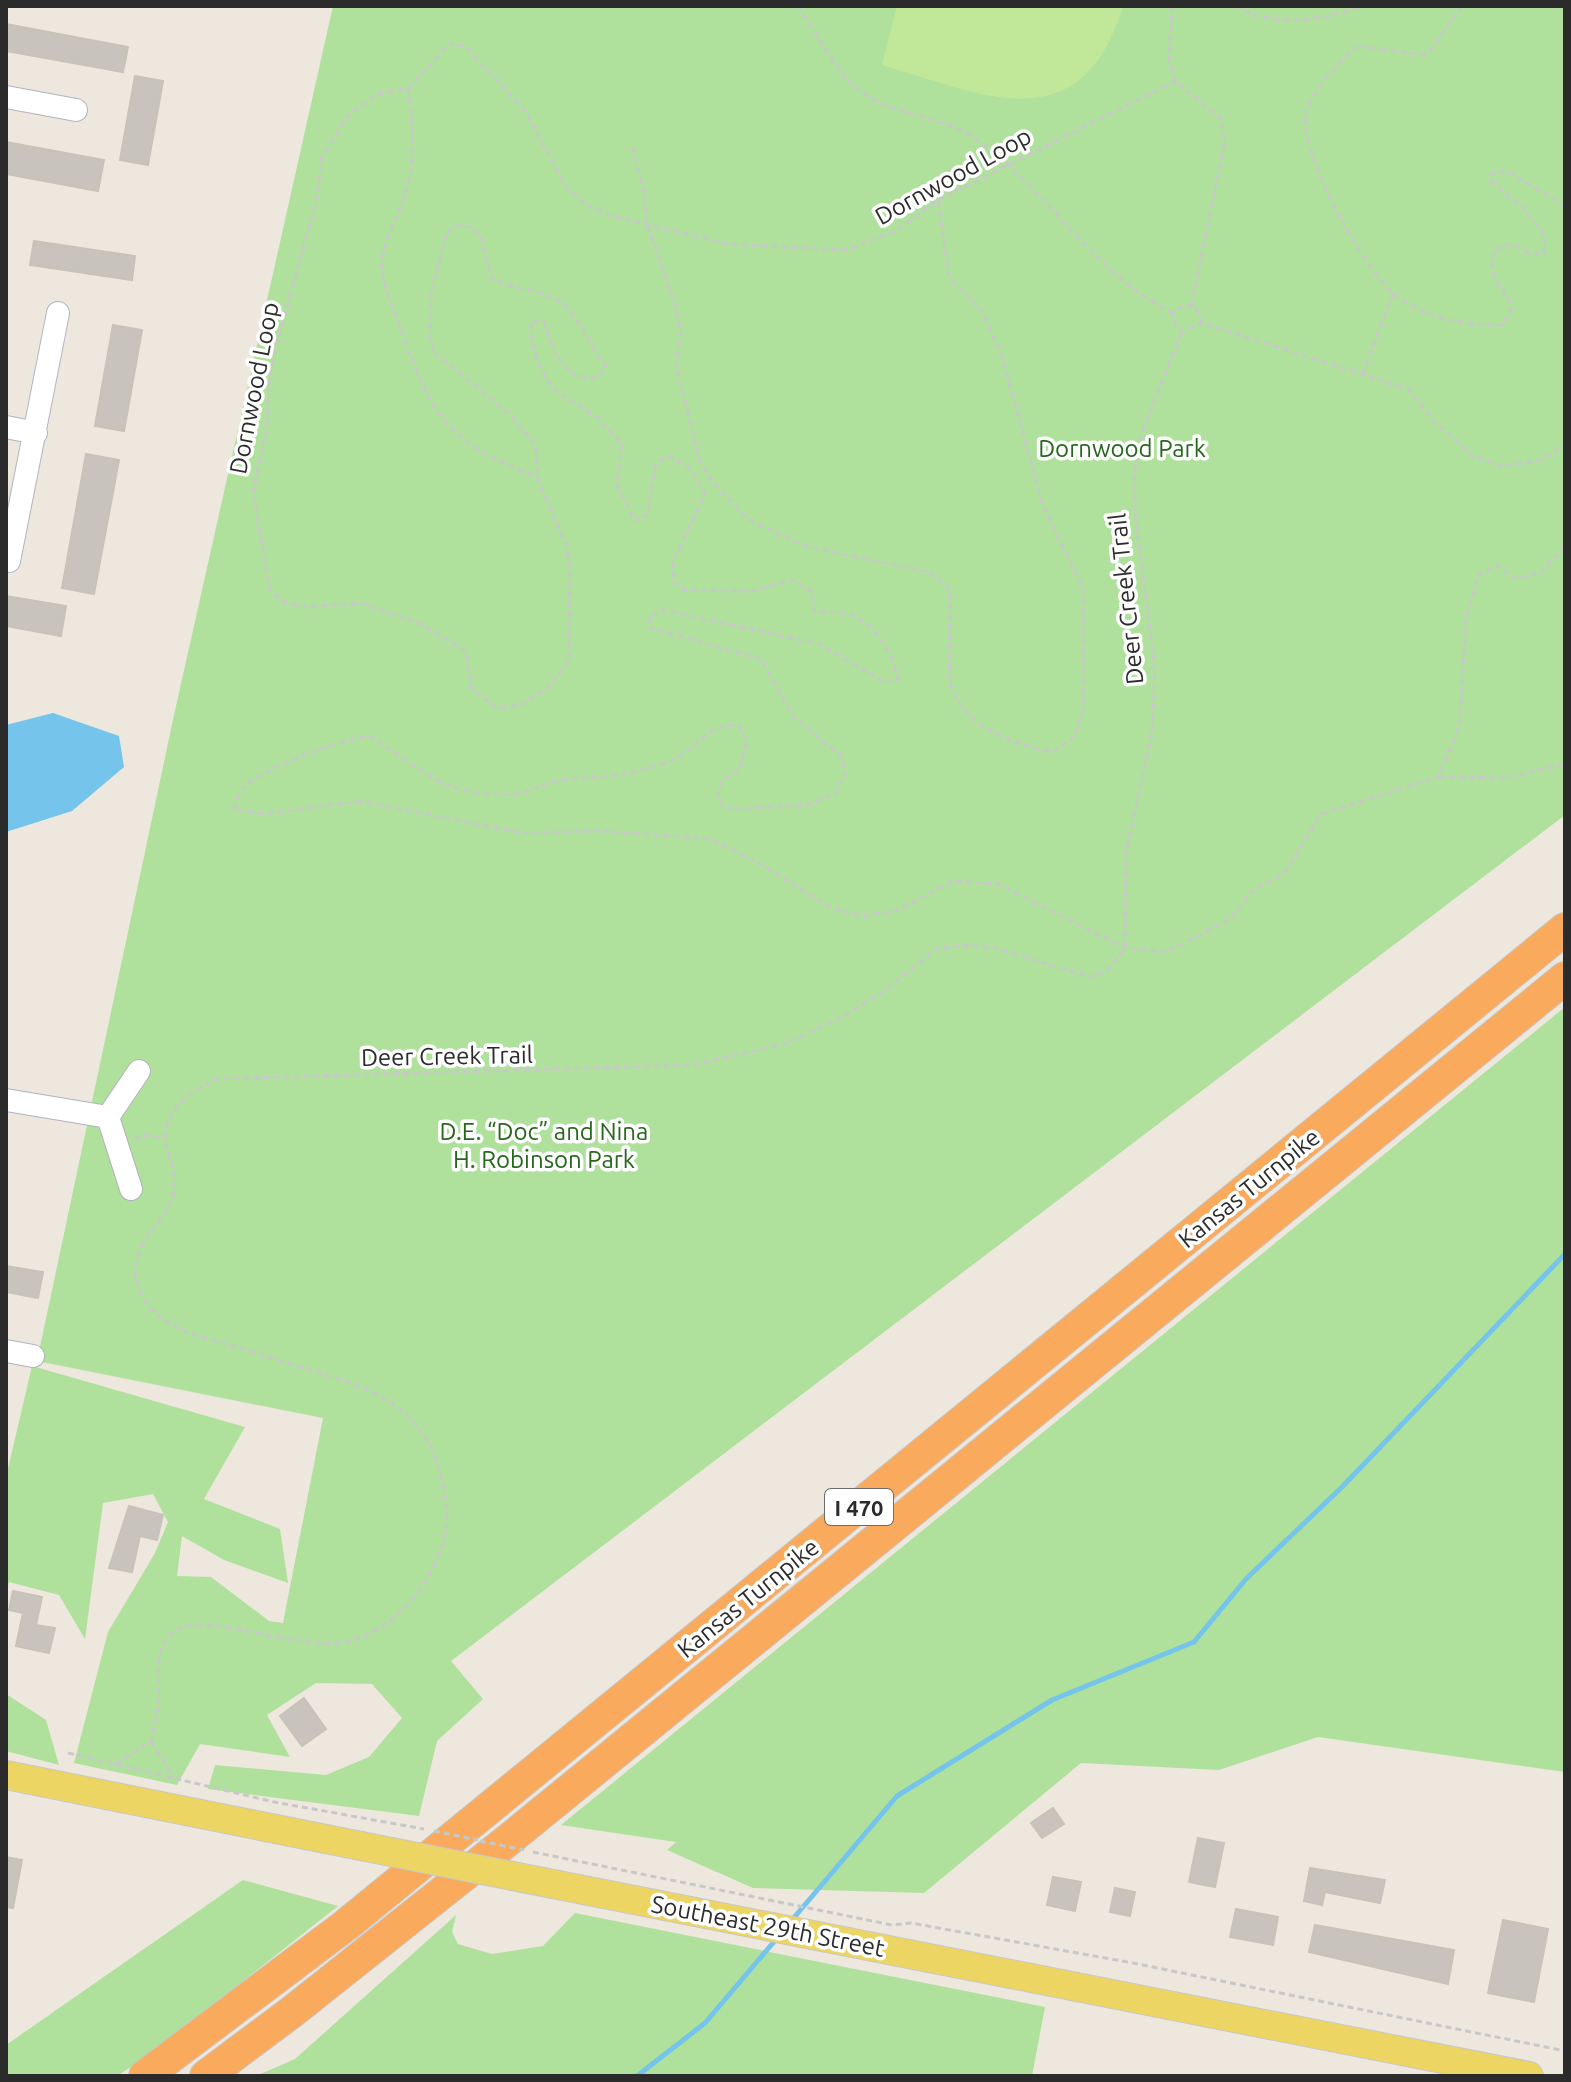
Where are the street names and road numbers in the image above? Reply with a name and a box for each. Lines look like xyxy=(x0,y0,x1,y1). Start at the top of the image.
street label: Dornwood Loop xyxy=(870,122,1036,230)
street label: Dornwood Loop xyxy=(224,300,284,476)
street label: Deer Creek Trail xyxy=(1104,512,1148,686)
street label: Deer Creek Trail xyxy=(361,1041,533,1071)
street label: Kansas Turnpike xyxy=(1173,1123,1325,1253)
road number: I 470 xyxy=(825,1489,893,1525)
street label: Kansas Turnpike xyxy=(672,1533,824,1663)
street label: Southeast 29th Street xyxy=(649,1890,887,1962)

